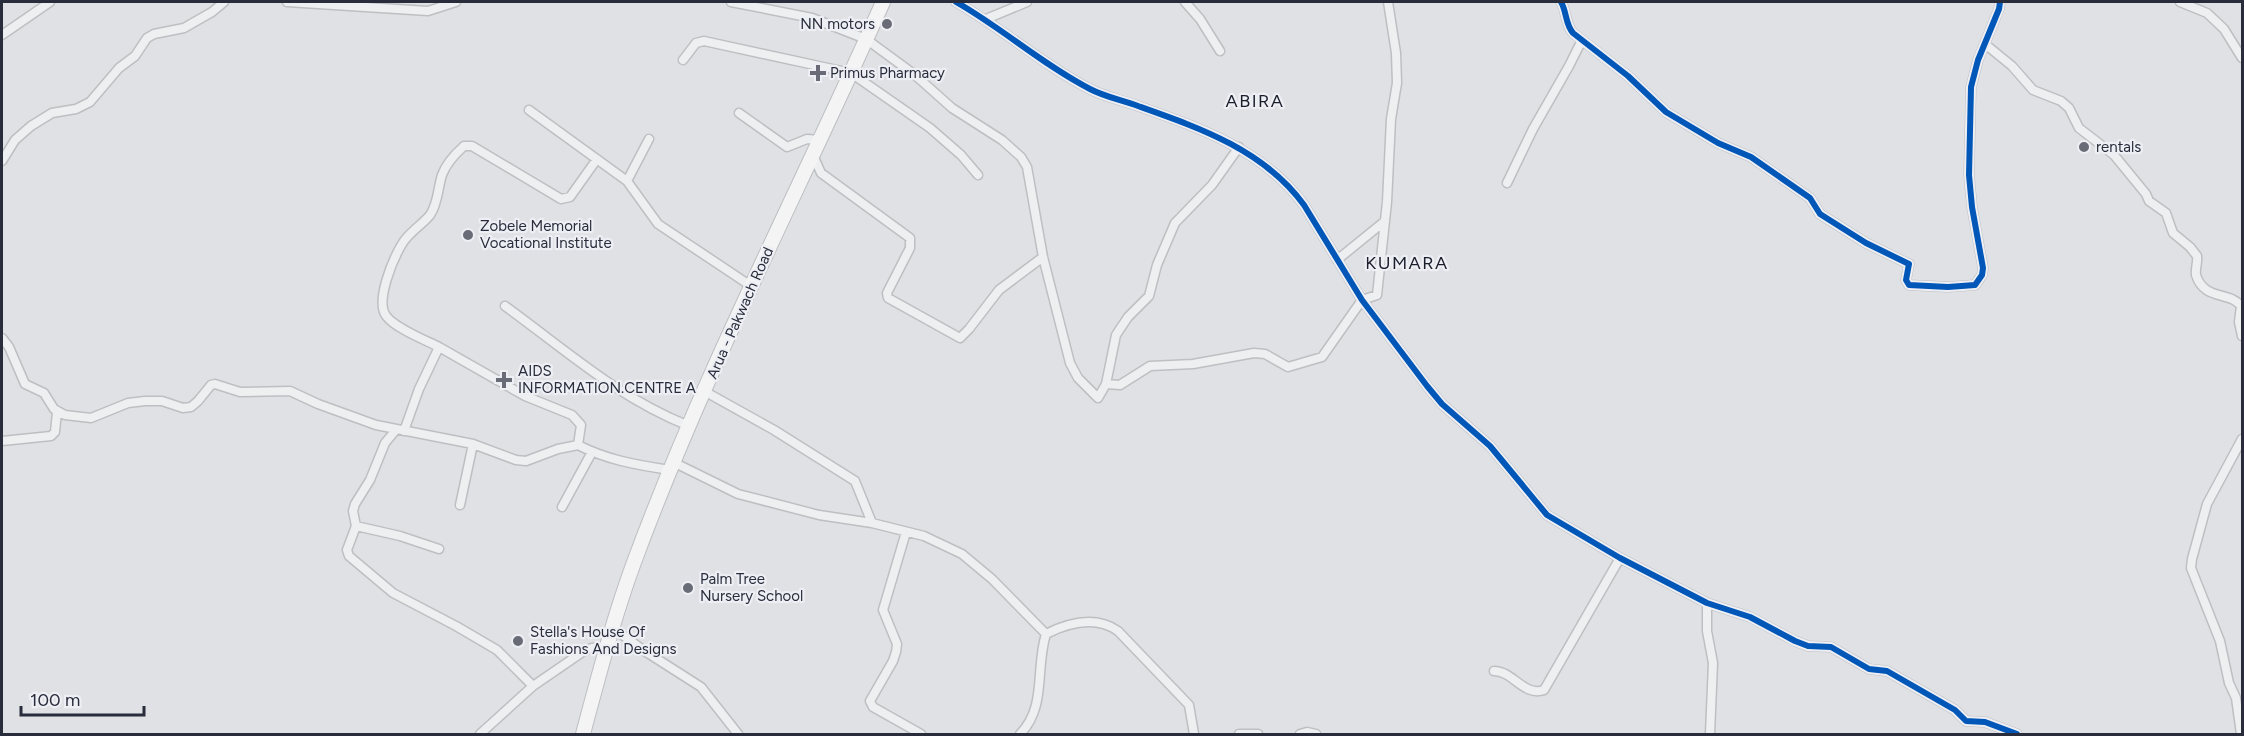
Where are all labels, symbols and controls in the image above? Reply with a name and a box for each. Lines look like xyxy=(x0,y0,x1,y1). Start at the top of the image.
place label: NN motors xyxy=(800,15,875,33)
marker: NN motors xyxy=(880,17,894,31)
place label: Primus Pharmacy xyxy=(830,64,945,82)
marker: Primus Pharmacy xyxy=(811,66,825,80)
district label: ABIRA xyxy=(1225,90,1285,112)
place label: rentals xyxy=(2096,138,2141,156)
marker: rentals xyxy=(2077,140,2091,154)
place label: Zobele Memorial Vocational Institute xyxy=(480,217,612,252)
marker: Zobele Memorial Vocational Institute xyxy=(461,228,475,242)
street label: Arua - Pakwach Road xyxy=(703,244,777,382)
district label: KUMARA xyxy=(1365,252,1449,274)
place label: AIDS INFORMATION.CENTRE A xyxy=(518,362,696,397)
marker: AIDS INFORMATION.CENTRE A xyxy=(495,371,513,389)
place label: Palm Tree Nursery School xyxy=(700,570,803,605)
marker: Palm Tree Nursery School xyxy=(681,581,695,595)
place label: Stella's House Of Fashions And Designs xyxy=(530,623,676,658)
marker: Stella's House Of Fashions And Designs xyxy=(511,634,525,648)
scale bar xyxy=(21,679,144,717)
text: 100 m xyxy=(30,689,80,711)

